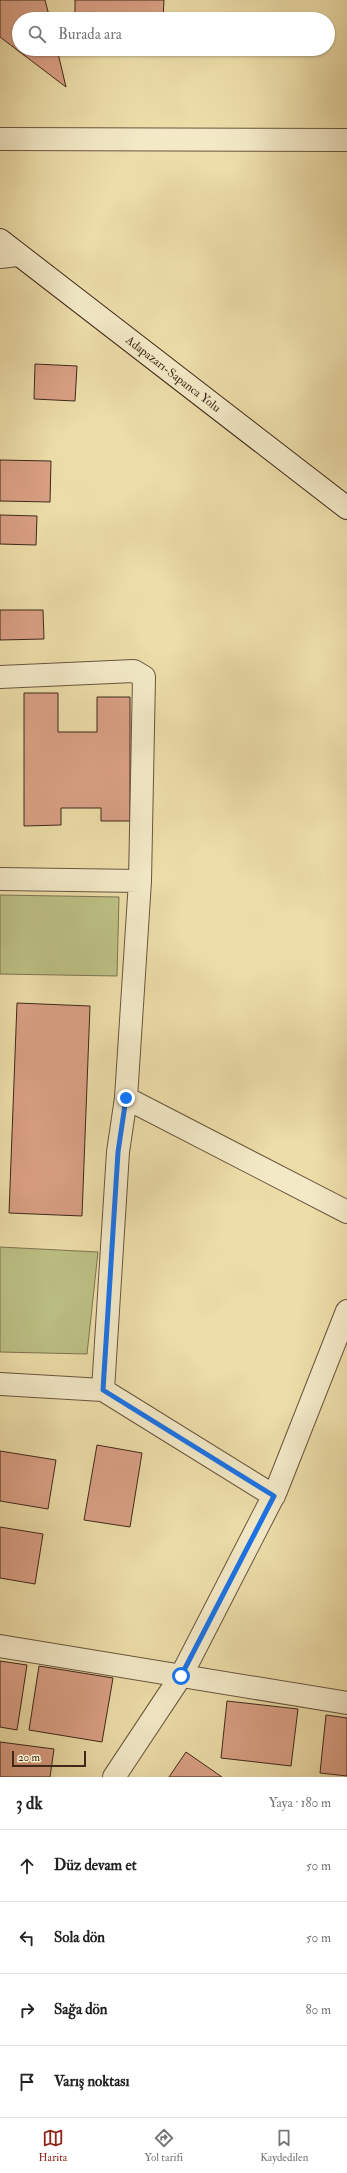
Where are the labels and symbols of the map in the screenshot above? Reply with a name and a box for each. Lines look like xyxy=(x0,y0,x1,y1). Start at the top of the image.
street label: Adapazarı-Sapanca Yolu xyxy=(122,332,224,416)
route end xyxy=(117,1089,135,1107)
route start xyxy=(172,1667,190,1685)
scale bar xyxy=(12,1749,86,1768)

